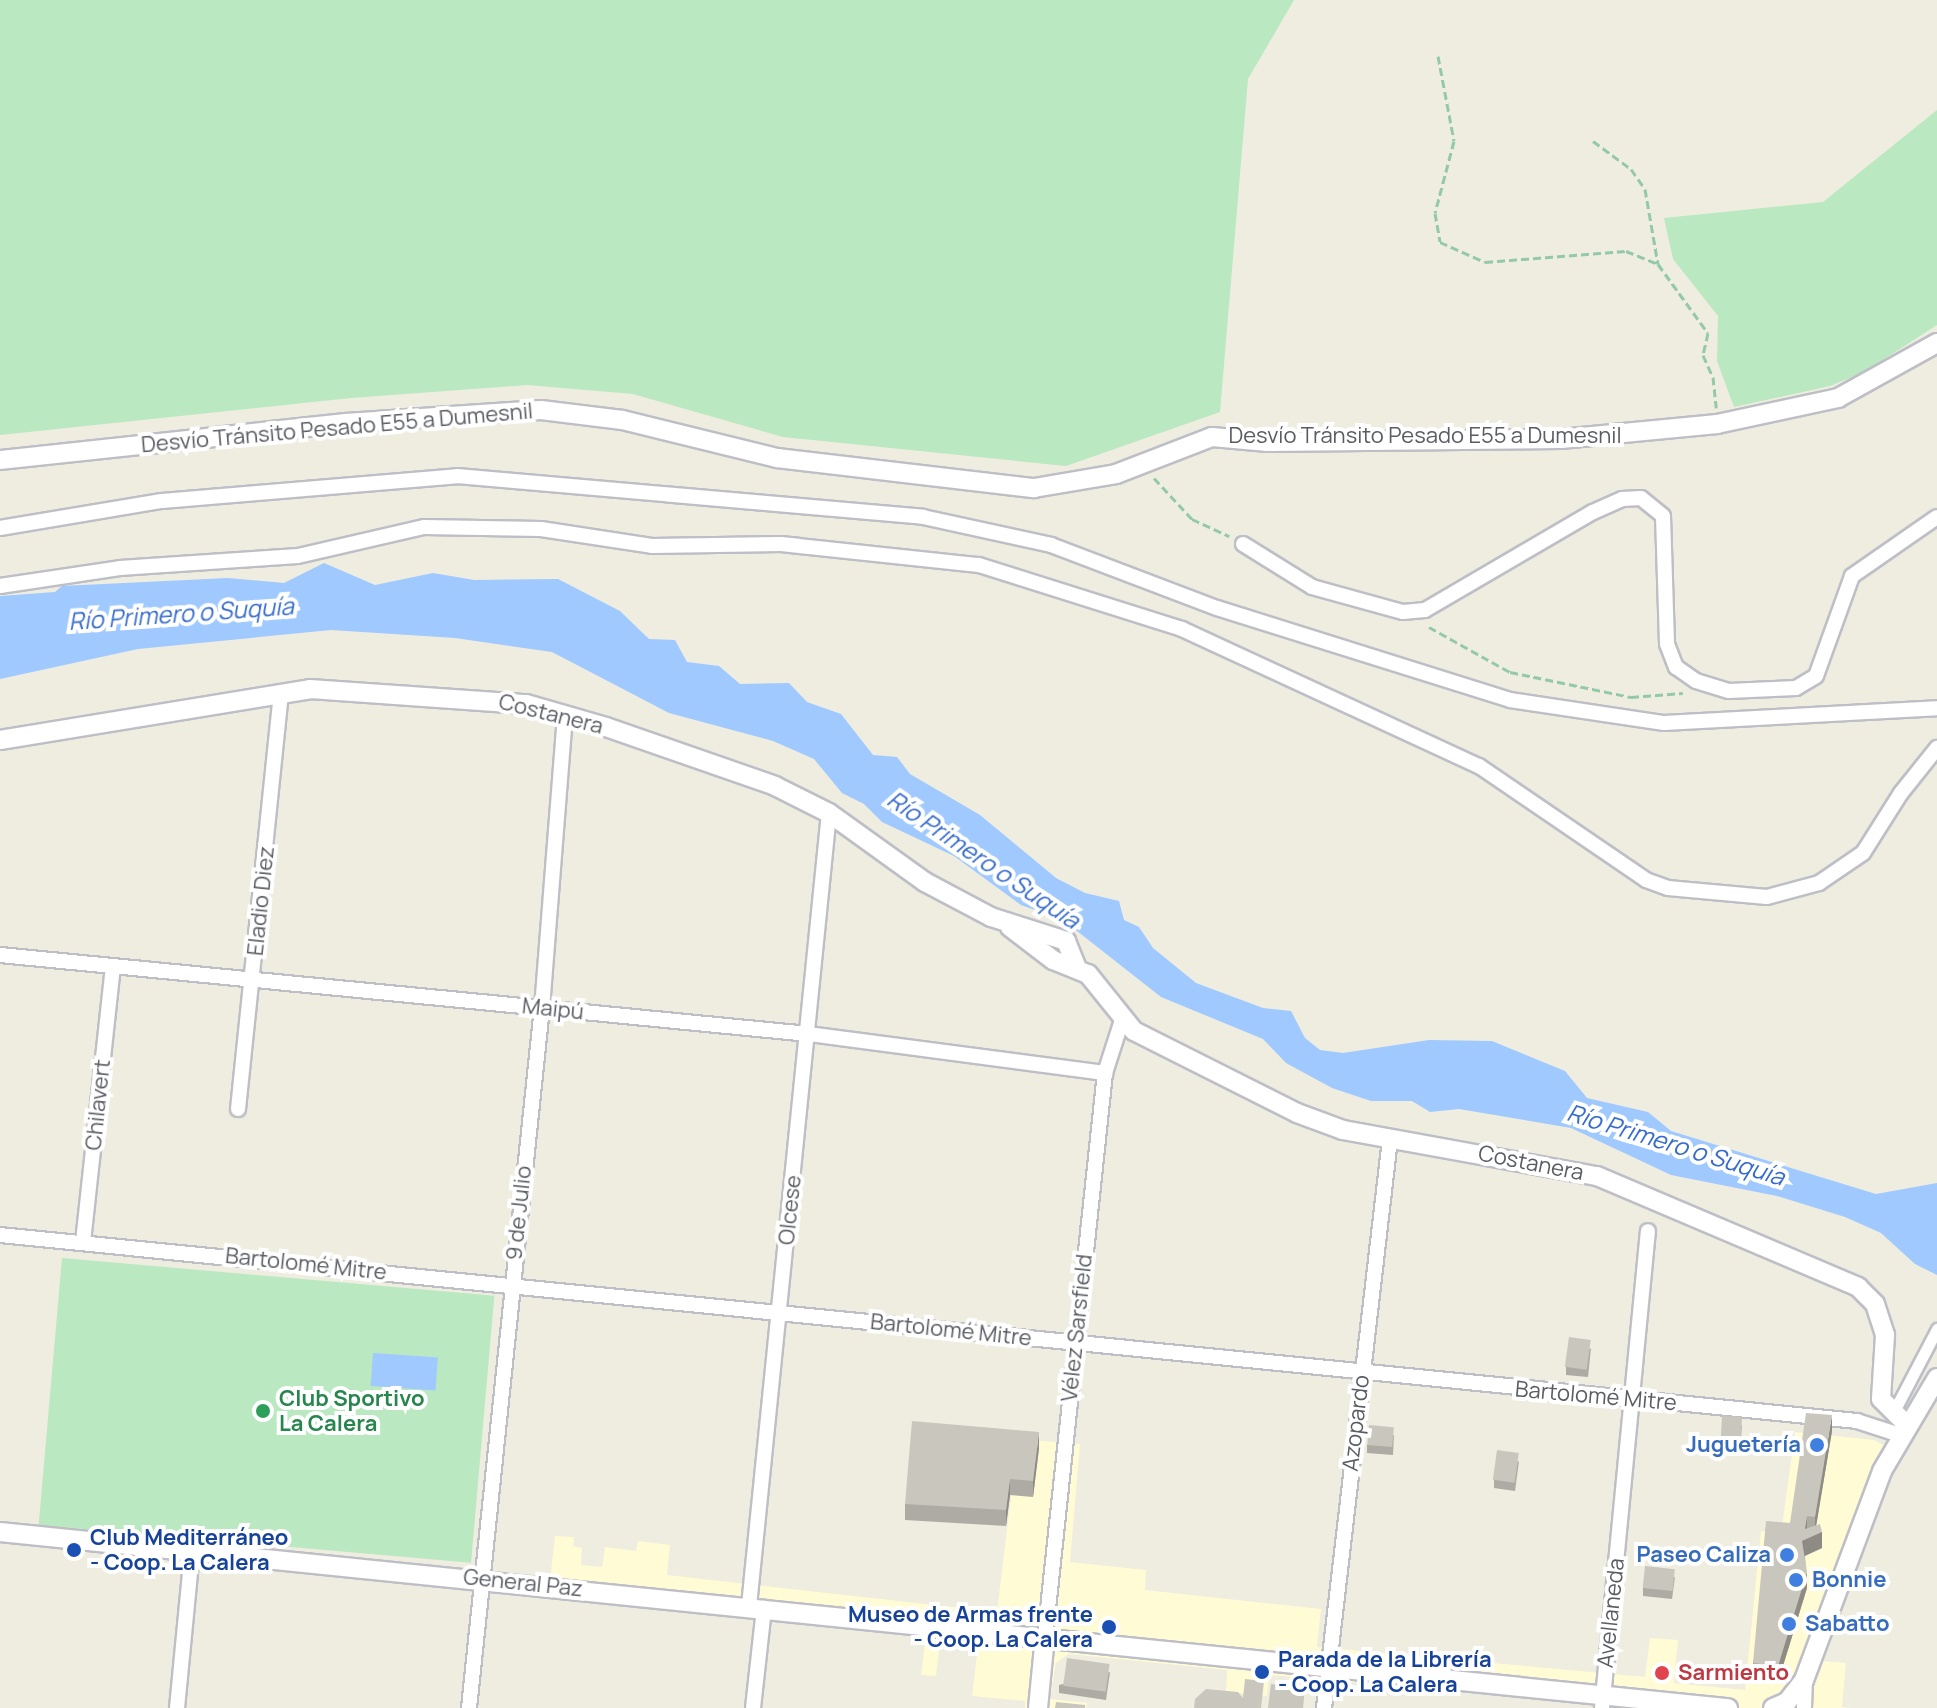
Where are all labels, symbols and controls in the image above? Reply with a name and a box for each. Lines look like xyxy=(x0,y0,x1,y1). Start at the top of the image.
street label: Desvío Tránsito Pesado E55 a Dumesnil xyxy=(140,398,534,458)
street label: Desvío Tránsito Pesado E55 a Dumesnil xyxy=(1228,423,1622,449)
water label: Río Primero o Suquía xyxy=(67,591,295,635)
street label: Costanera xyxy=(496,688,606,740)
water label: Río Primero o Suquía xyxy=(882,784,1086,934)
street label: Eladio Diez xyxy=(242,845,280,957)
street label: Maipú xyxy=(521,993,585,1025)
street label: Chilavert xyxy=(80,1058,116,1152)
water label: Río Primero o Suquía xyxy=(1564,1097,1788,1191)
street label: Costanera xyxy=(1476,1140,1586,1186)
street label: 9 de Julio xyxy=(501,1164,537,1262)
street label: Olcese xyxy=(773,1174,807,1246)
street label: Bartolomé Mitre xyxy=(224,1242,388,1286)
street label: Vélez Sarsfield xyxy=(1056,1253,1098,1403)
street label: Bartolomé Mitre xyxy=(869,1308,1033,1352)
street label: Azopardo xyxy=(1337,1373,1375,1473)
street label: Bartolomé Mitre xyxy=(1514,1376,1678,1416)
place label: Club Sportivo La Calera xyxy=(279,1385,425,1436)
marker: Club Sportivo La Calera xyxy=(254,1402,272,1420)
place label: Juguetería xyxy=(1686,1432,1801,1458)
marker: Juguetería xyxy=(1808,1436,1826,1454)
place label: Club Mediterráneo - Coop. La Calera xyxy=(90,1524,288,1576)
marker: Club Mediterráneo - Coop. La Calera xyxy=(65,1541,83,1559)
place label: Paseo Caliza xyxy=(1636,1542,1771,1568)
marker: Paseo Caliza xyxy=(1778,1546,1796,1564)
street label: Avellaneda xyxy=(1592,1557,1630,1669)
street label: General Paz xyxy=(462,1564,584,1602)
place label: Bonnie xyxy=(1812,1567,1886,1593)
marker: Bonnie xyxy=(1787,1571,1805,1589)
place label: Museo de Armas frente - Coop. La Calera xyxy=(848,1601,1093,1652)
place label: Sabatto xyxy=(1805,1611,1890,1637)
marker: Sabatto xyxy=(1780,1615,1798,1633)
marker: Museo de Armas frente - Coop. La Calera xyxy=(1100,1618,1118,1636)
place label: Parada de la Librería - Coop. La Calera xyxy=(1278,1646,1492,1698)
place label: Sarmiento xyxy=(1678,1660,1789,1686)
marker: Parada de la Librería - Coop. La Calera xyxy=(1253,1663,1271,1681)
marker: Sarmiento xyxy=(1653,1664,1671,1682)

